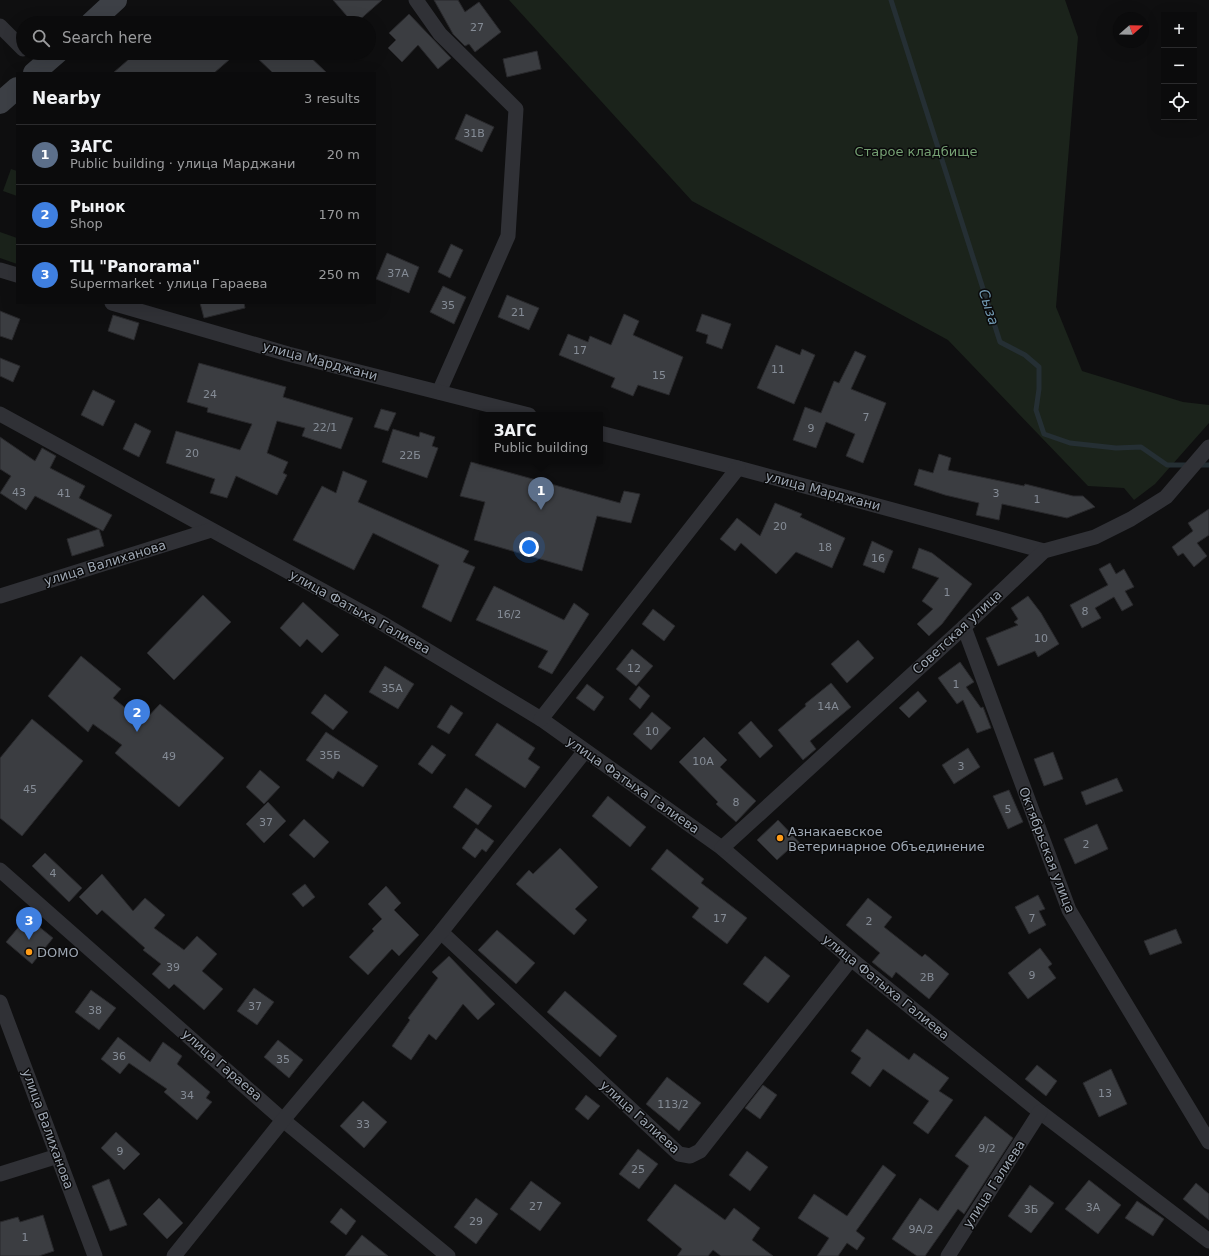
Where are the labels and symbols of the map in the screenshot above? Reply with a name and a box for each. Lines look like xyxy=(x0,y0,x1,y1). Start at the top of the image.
north arrow xyxy=(1113,12,1149,48)
house number: 27 xyxy=(470,21,484,34)
house number: 31В xyxy=(463,127,485,140)
park label: Старое кладбище xyxy=(855,144,977,159)
house number: 37А xyxy=(387,267,409,280)
water label: Сыза xyxy=(976,287,1002,327)
house number: 35 xyxy=(441,299,455,312)
house number: 21 xyxy=(511,306,525,319)
street label: улица Марджани xyxy=(261,338,379,384)
house number: 17 xyxy=(573,344,587,357)
house number: 11 xyxy=(771,363,785,376)
house number: 15 xyxy=(652,369,666,382)
house number: 24 xyxy=(203,388,217,401)
house number: 7 xyxy=(863,411,870,424)
house number: 22/1 xyxy=(313,421,337,434)
house number: 9 xyxy=(808,422,815,435)
house number: 20 xyxy=(185,447,199,460)
house number: 22Б xyxy=(399,449,421,462)
street label: улица Марджани xyxy=(764,468,882,514)
pin: 1 xyxy=(528,477,554,510)
house number: 43 xyxy=(12,486,26,499)
house number: 41 xyxy=(57,487,71,500)
house number: 3 xyxy=(993,487,1000,500)
house number: 1 xyxy=(1034,493,1041,506)
house number: 20 xyxy=(773,520,787,533)
street label: улица Валиханова xyxy=(42,537,168,589)
your location xyxy=(519,537,539,557)
house number: 18 xyxy=(818,541,832,554)
house number: 16 xyxy=(871,552,885,565)
street label: улица Фатыха Галиева xyxy=(287,567,433,657)
house number: 1 xyxy=(944,586,951,599)
street label: Советская улица xyxy=(909,587,1005,677)
house number: 8 xyxy=(1082,605,1089,618)
house number: 16/2 xyxy=(497,608,521,621)
house number: 10 xyxy=(1034,632,1048,645)
house number: 12 xyxy=(627,662,641,675)
house number: 1 xyxy=(953,678,960,691)
house number: 35А xyxy=(381,682,403,695)
pin: 2 xyxy=(124,699,150,732)
house number: 14А xyxy=(817,700,839,713)
house number: 10 xyxy=(645,725,659,738)
street label: улица Фатыха Галиева xyxy=(564,733,702,837)
house number: 35Б xyxy=(319,749,341,762)
house number: 49 xyxy=(162,750,176,763)
house number: 10А xyxy=(692,755,714,768)
house number: 3 xyxy=(958,760,965,773)
house number: 45 xyxy=(23,783,37,796)
street label: Октябрьская улица xyxy=(1016,785,1078,915)
house number: 8 xyxy=(733,796,740,809)
house number: 5 xyxy=(1005,803,1012,816)
house number: 37 xyxy=(259,816,273,829)
place label: Азнакаевское Ветеринарное Объединение xyxy=(788,824,985,854)
marker: Азнакаевское Ветеринарное Объединение xyxy=(775,833,785,843)
house number: 2 xyxy=(1083,838,1090,851)
house number: 4 xyxy=(50,867,57,880)
pin: 3 xyxy=(16,907,42,940)
house number: 17 xyxy=(713,912,727,925)
house number: 7 xyxy=(1029,912,1036,925)
house number: 2 xyxy=(866,915,873,928)
street label: улица Фатыха Галиева xyxy=(820,931,952,1043)
place label: DOMO xyxy=(37,945,79,960)
marker: DOMO xyxy=(24,947,34,957)
house number: 39 xyxy=(166,961,180,974)
house number: 9 xyxy=(1029,969,1036,982)
house number: 2В xyxy=(920,971,934,984)
house number: 37 xyxy=(248,1000,262,1013)
house number: 38 xyxy=(88,1004,102,1017)
street label: улица Гараева xyxy=(179,1026,265,1104)
house number: 36 xyxy=(112,1050,126,1063)
house number: 35 xyxy=(276,1053,290,1066)
street label: улица Валиханова xyxy=(19,1067,77,1191)
street label: улица Галиева xyxy=(597,1077,683,1157)
house number: 13 xyxy=(1098,1087,1112,1100)
house number: 34 xyxy=(180,1089,194,1102)
house number: 113/2 xyxy=(657,1098,689,1111)
house number: 33 xyxy=(356,1118,370,1131)
street label: улица Галиева xyxy=(960,1137,1028,1231)
house number: 9/2 xyxy=(978,1142,996,1155)
house number: 9 xyxy=(117,1145,124,1158)
house number: 25 xyxy=(631,1163,645,1176)
house number: 27 xyxy=(529,1200,543,1213)
house number: 3А xyxy=(1086,1201,1101,1214)
house number: 3Б xyxy=(1024,1203,1038,1216)
house number: 29 xyxy=(469,1215,483,1228)
house number: 9А/2 xyxy=(908,1223,934,1236)
house number: 1 xyxy=(22,1231,29,1244)

